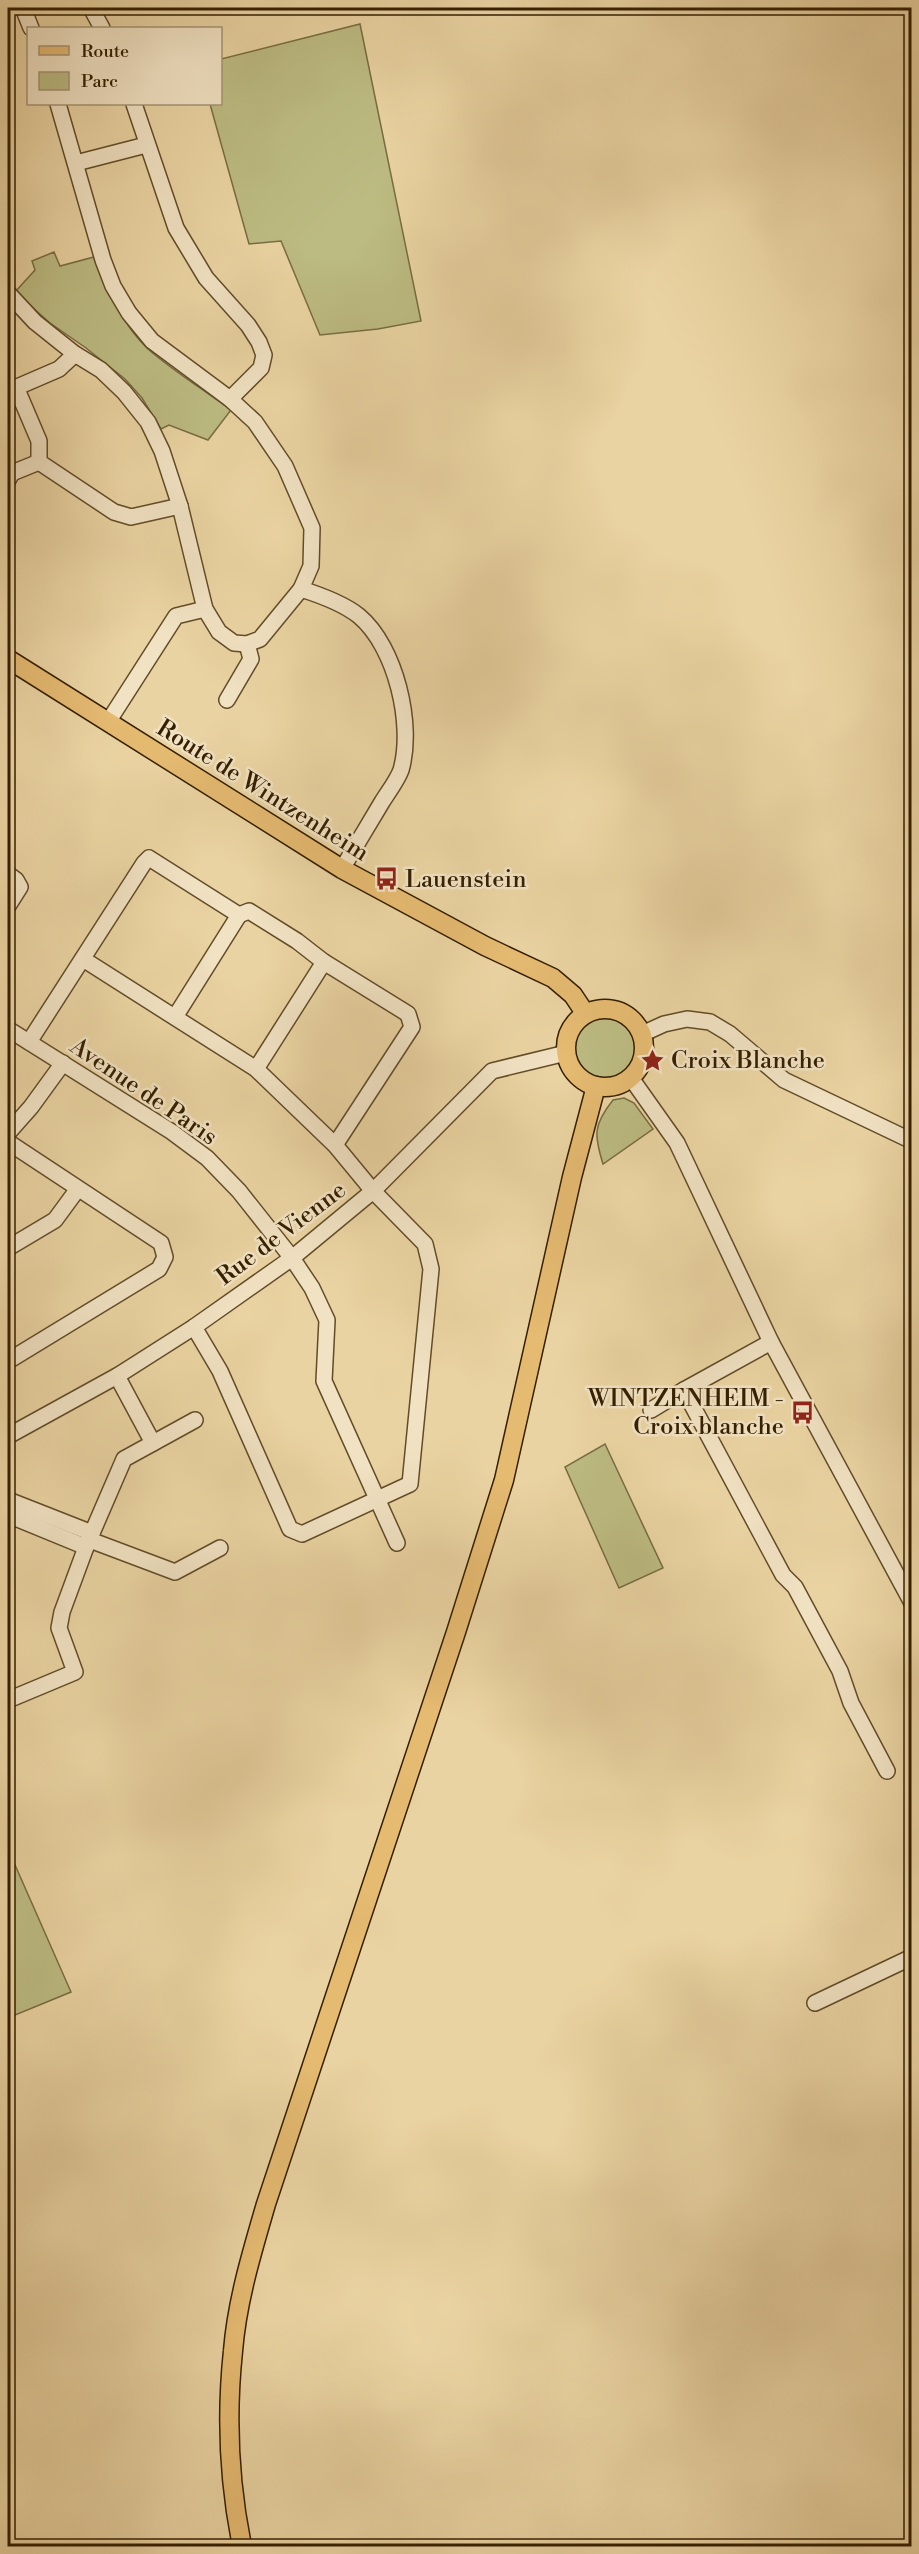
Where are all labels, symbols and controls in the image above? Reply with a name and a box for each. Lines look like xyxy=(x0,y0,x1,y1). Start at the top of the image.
legend xyxy=(27,27,222,105)
text: Route xyxy=(81,40,129,63)
text: Parc xyxy=(81,70,118,93)
street label: Route de Wintzenheim xyxy=(151,713,374,868)
place label: Lauenstein xyxy=(405,865,527,895)
bus stop icon: Lauenstein xyxy=(374,866,400,892)
street label: Avenue de Paris xyxy=(63,1031,223,1152)
place label: Croix Blanche xyxy=(671,1046,825,1076)
place icon: Croix Blanche xyxy=(640,1047,666,1073)
street label: Rue de Vienne xyxy=(211,1175,352,1292)
place label: WINTZENHEIM - Croix blanche xyxy=(587,1384,784,1442)
bus stop icon: WINTZENHEIM - Croix blanche xyxy=(789,1399,815,1425)

